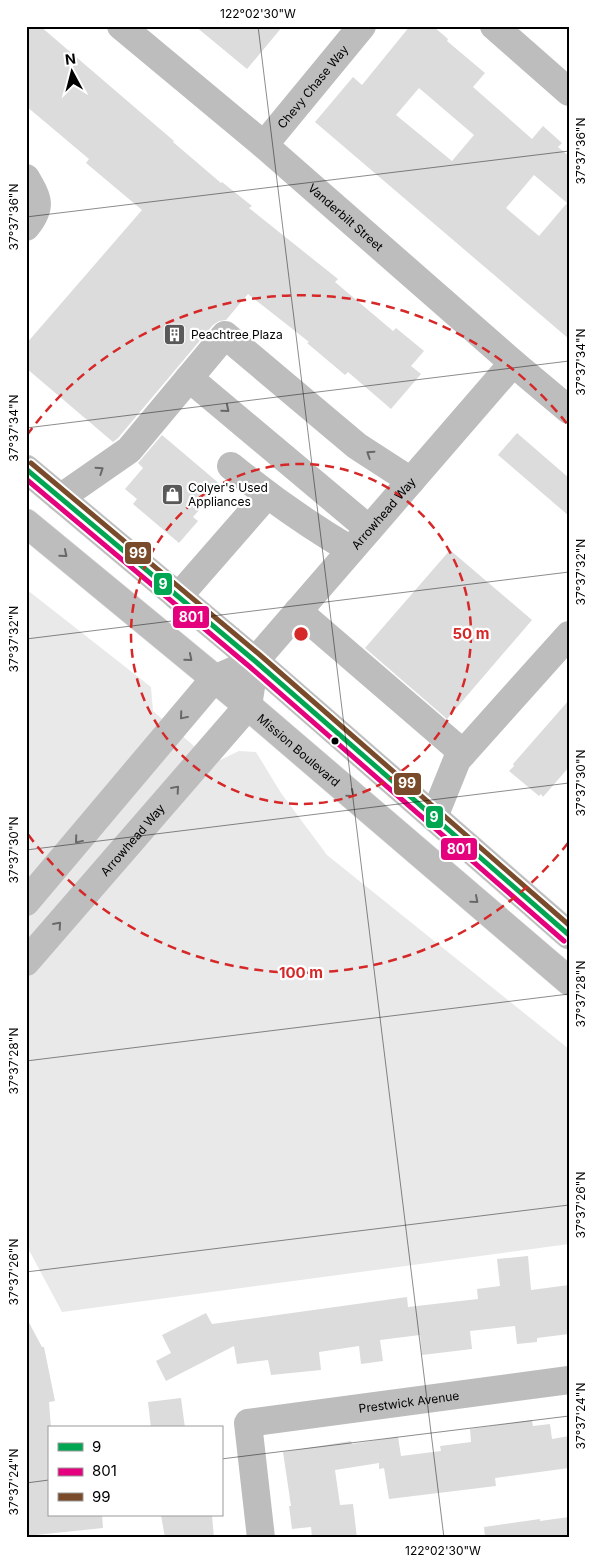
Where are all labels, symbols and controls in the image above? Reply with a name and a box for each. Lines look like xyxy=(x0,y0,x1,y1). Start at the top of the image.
text: 122°02'30"W xyxy=(220,6,296,21)
street label: Chevy Chase Way xyxy=(274,41,351,131)
north arrow xyxy=(48,48,98,98)
text: N xyxy=(64,50,77,68)
text: 37°37'36"N xyxy=(573,118,588,184)
street label: Vanderbilt Street xyxy=(305,180,387,254)
text: 37°37'36"N xyxy=(6,184,21,250)
building icon: Peachtree Plaza xyxy=(163,322,187,346)
place label: Peachtree Plaza xyxy=(191,327,283,342)
text: 37°37'34"N xyxy=(573,328,588,396)
text: 37°37'34"N xyxy=(6,394,21,462)
one-way arrow xyxy=(221,404,230,413)
one-way arrow xyxy=(367,451,376,460)
one-way arrow xyxy=(94,467,104,476)
street label: Arrowhead Way xyxy=(348,474,418,552)
place label: Colyer's Used Appliances xyxy=(188,480,268,509)
shop icon: Colyer's Used Appliances xyxy=(160,482,184,506)
text: 37°37'32"N xyxy=(573,539,588,605)
line badge: 99 xyxy=(124,541,152,565)
text: 99 xyxy=(129,544,147,561)
one-way arrow xyxy=(58,548,67,557)
line badge: 9 xyxy=(153,572,173,596)
text: 9 xyxy=(158,575,168,592)
line badge: 801 xyxy=(172,605,210,629)
text: 37°37'32"N xyxy=(6,606,21,672)
text: 801 xyxy=(179,608,203,625)
text: 50 m xyxy=(453,624,489,643)
centre of rings xyxy=(292,625,310,643)
one-way arrow xyxy=(183,652,192,661)
one-way arrow xyxy=(180,710,188,719)
street label: Mission Boulevard xyxy=(255,710,343,789)
unlabelled marker xyxy=(330,736,340,746)
text: 37°37'30"N xyxy=(573,749,588,817)
line badge: 99 xyxy=(393,772,422,796)
text: 99 xyxy=(398,774,416,791)
one-way arrow xyxy=(170,786,179,795)
one-way arrow xyxy=(346,789,355,798)
street label: Arrowhead Way xyxy=(97,800,168,879)
line badge: 9 xyxy=(425,805,444,829)
text: 9 xyxy=(429,808,439,825)
text: 37°37'30"N xyxy=(6,816,21,884)
one-way arrow xyxy=(75,835,84,844)
line badge: 801 xyxy=(440,837,478,861)
text: 801 xyxy=(447,840,471,857)
one-way arrow xyxy=(469,894,478,903)
one-way arrow xyxy=(52,922,61,931)
text: 37°37'28"N xyxy=(573,961,588,1027)
text: 100 m xyxy=(279,963,323,982)
text: 37°37'28"N xyxy=(6,1028,21,1094)
text: 37°37'26"N xyxy=(573,1172,588,1238)
text: 37°37'26"N xyxy=(6,1239,21,1305)
text: 37°37'24"N xyxy=(573,1383,588,1449)
street label: Prestwick Avenue xyxy=(358,1387,460,1416)
legend xyxy=(48,1426,222,1516)
text: 9 xyxy=(92,1437,101,1456)
text: 37°37'24"N xyxy=(6,1449,21,1515)
text: 801 xyxy=(92,1461,117,1480)
text: 99 xyxy=(92,1487,111,1506)
text: 122°02'30"W xyxy=(405,1543,481,1558)

